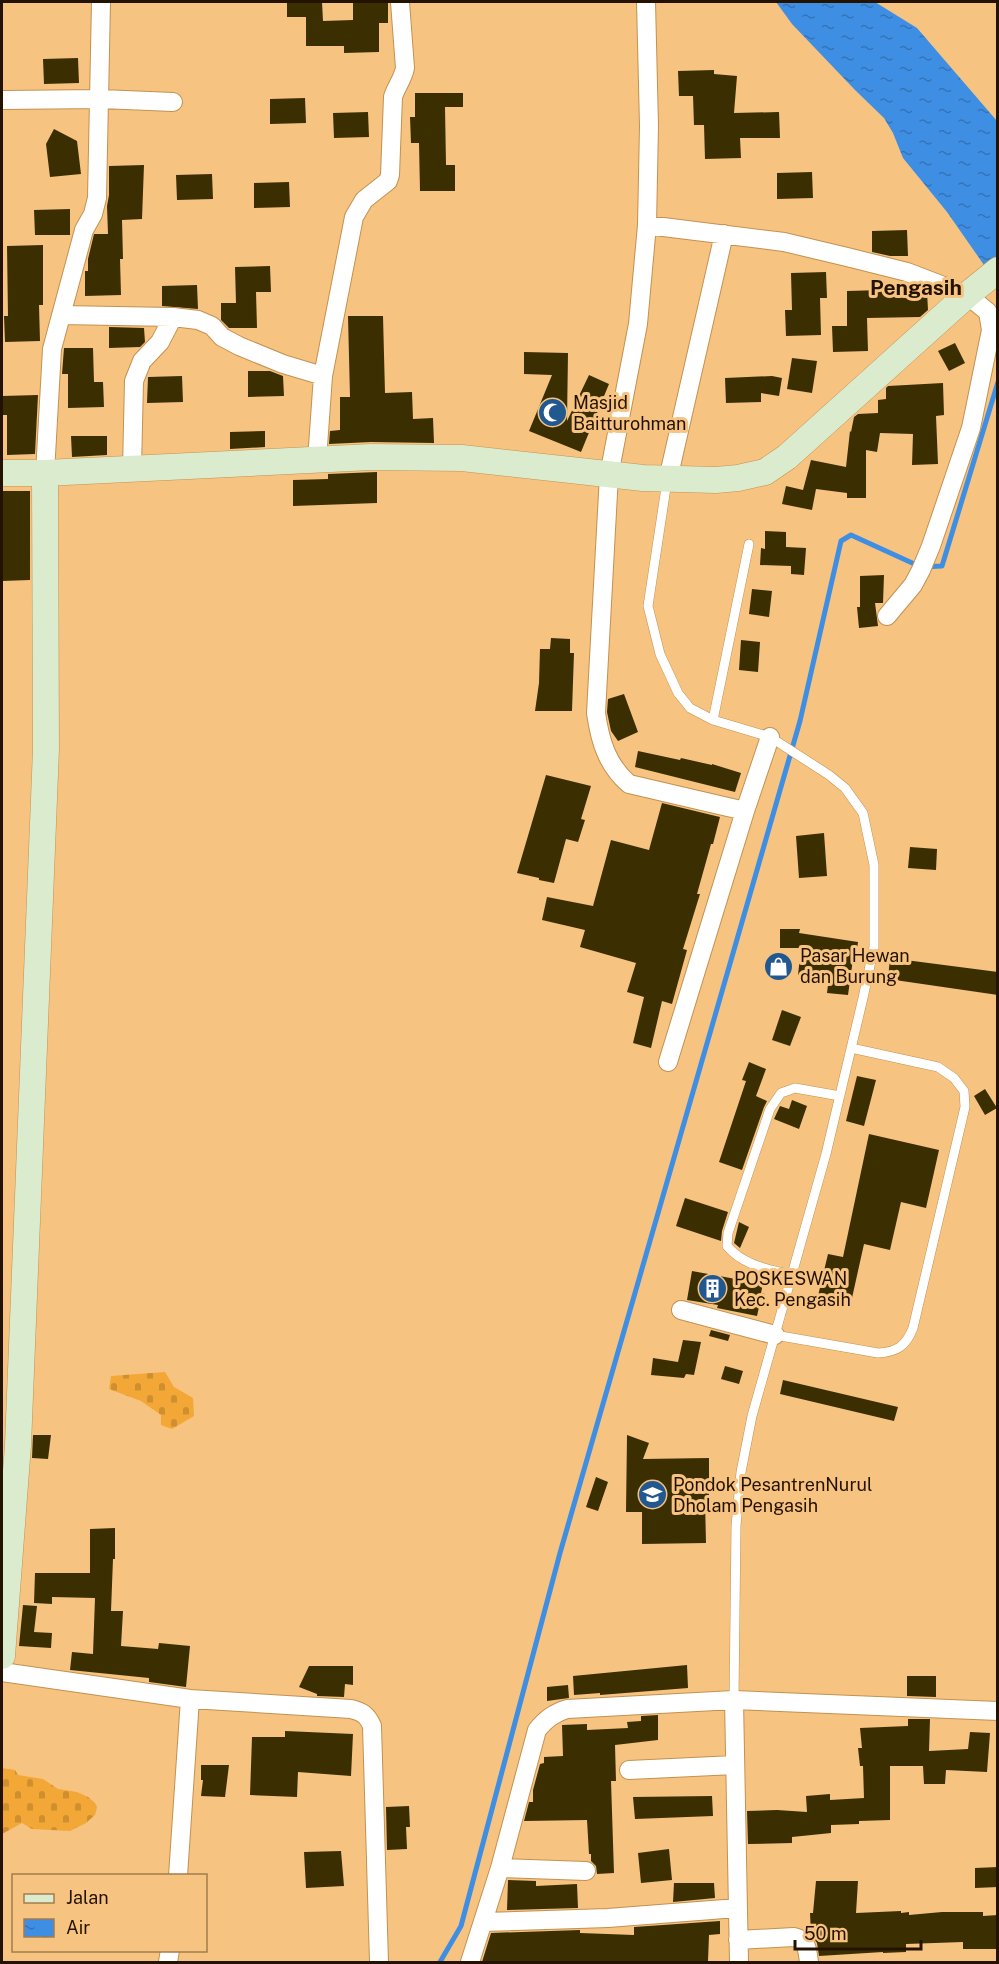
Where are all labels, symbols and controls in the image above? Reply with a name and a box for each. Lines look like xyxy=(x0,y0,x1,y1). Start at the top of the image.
district label: Pengasih xyxy=(870,275,962,300)
place label: Masjid Baitturohman xyxy=(573,392,686,434)
mosque icon: Masjid Baitturohman xyxy=(536,397,568,429)
place label: Pasar Hewan dan Burung xyxy=(800,945,910,987)
shop icon: Pasar Hewan dan Burung xyxy=(763,950,795,982)
place label: POSKESWAN Kec. Pengasih xyxy=(734,1268,851,1310)
building icon: POSKESWAN Kec. Pengasih xyxy=(697,1273,729,1305)
place label: Pondok PesantrenNurul Dholam Pengasih xyxy=(673,1474,872,1516)
school or university icon: Pondok PesantrenNurul Dholam Pengasih xyxy=(636,1479,668,1511)
legend xyxy=(12,1874,207,1952)
text: Jalan xyxy=(66,1887,109,1908)
scale bar xyxy=(795,1913,921,1951)
text: Air xyxy=(66,1917,90,1938)
text: 50 m xyxy=(804,1923,847,1944)

